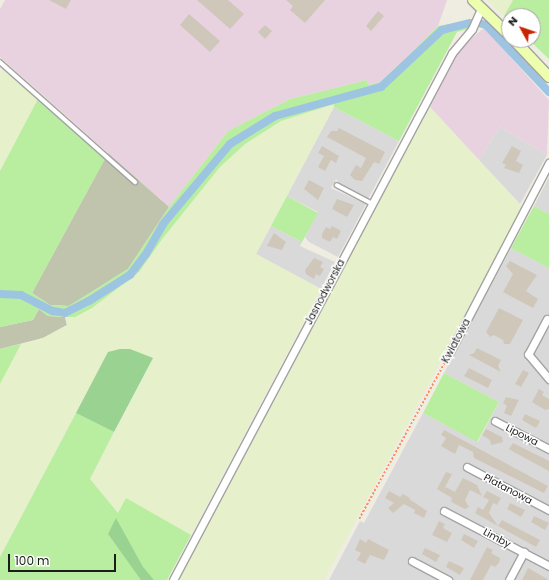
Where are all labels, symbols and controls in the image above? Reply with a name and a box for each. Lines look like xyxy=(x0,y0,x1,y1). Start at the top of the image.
north arrow xyxy=(501,8,541,48)
text: N xyxy=(504,13,521,29)
street label: Jasnodworska xyxy=(303,257,347,327)
street label: Kwiatowa xyxy=(439,317,473,365)
street label: Lipowa xyxy=(504,422,540,448)
street label: Platanowa xyxy=(482,471,534,507)
street label: Limby xyxy=(481,526,513,550)
scale bar xyxy=(10,546,118,572)
text: 100 m xyxy=(15,552,49,569)

